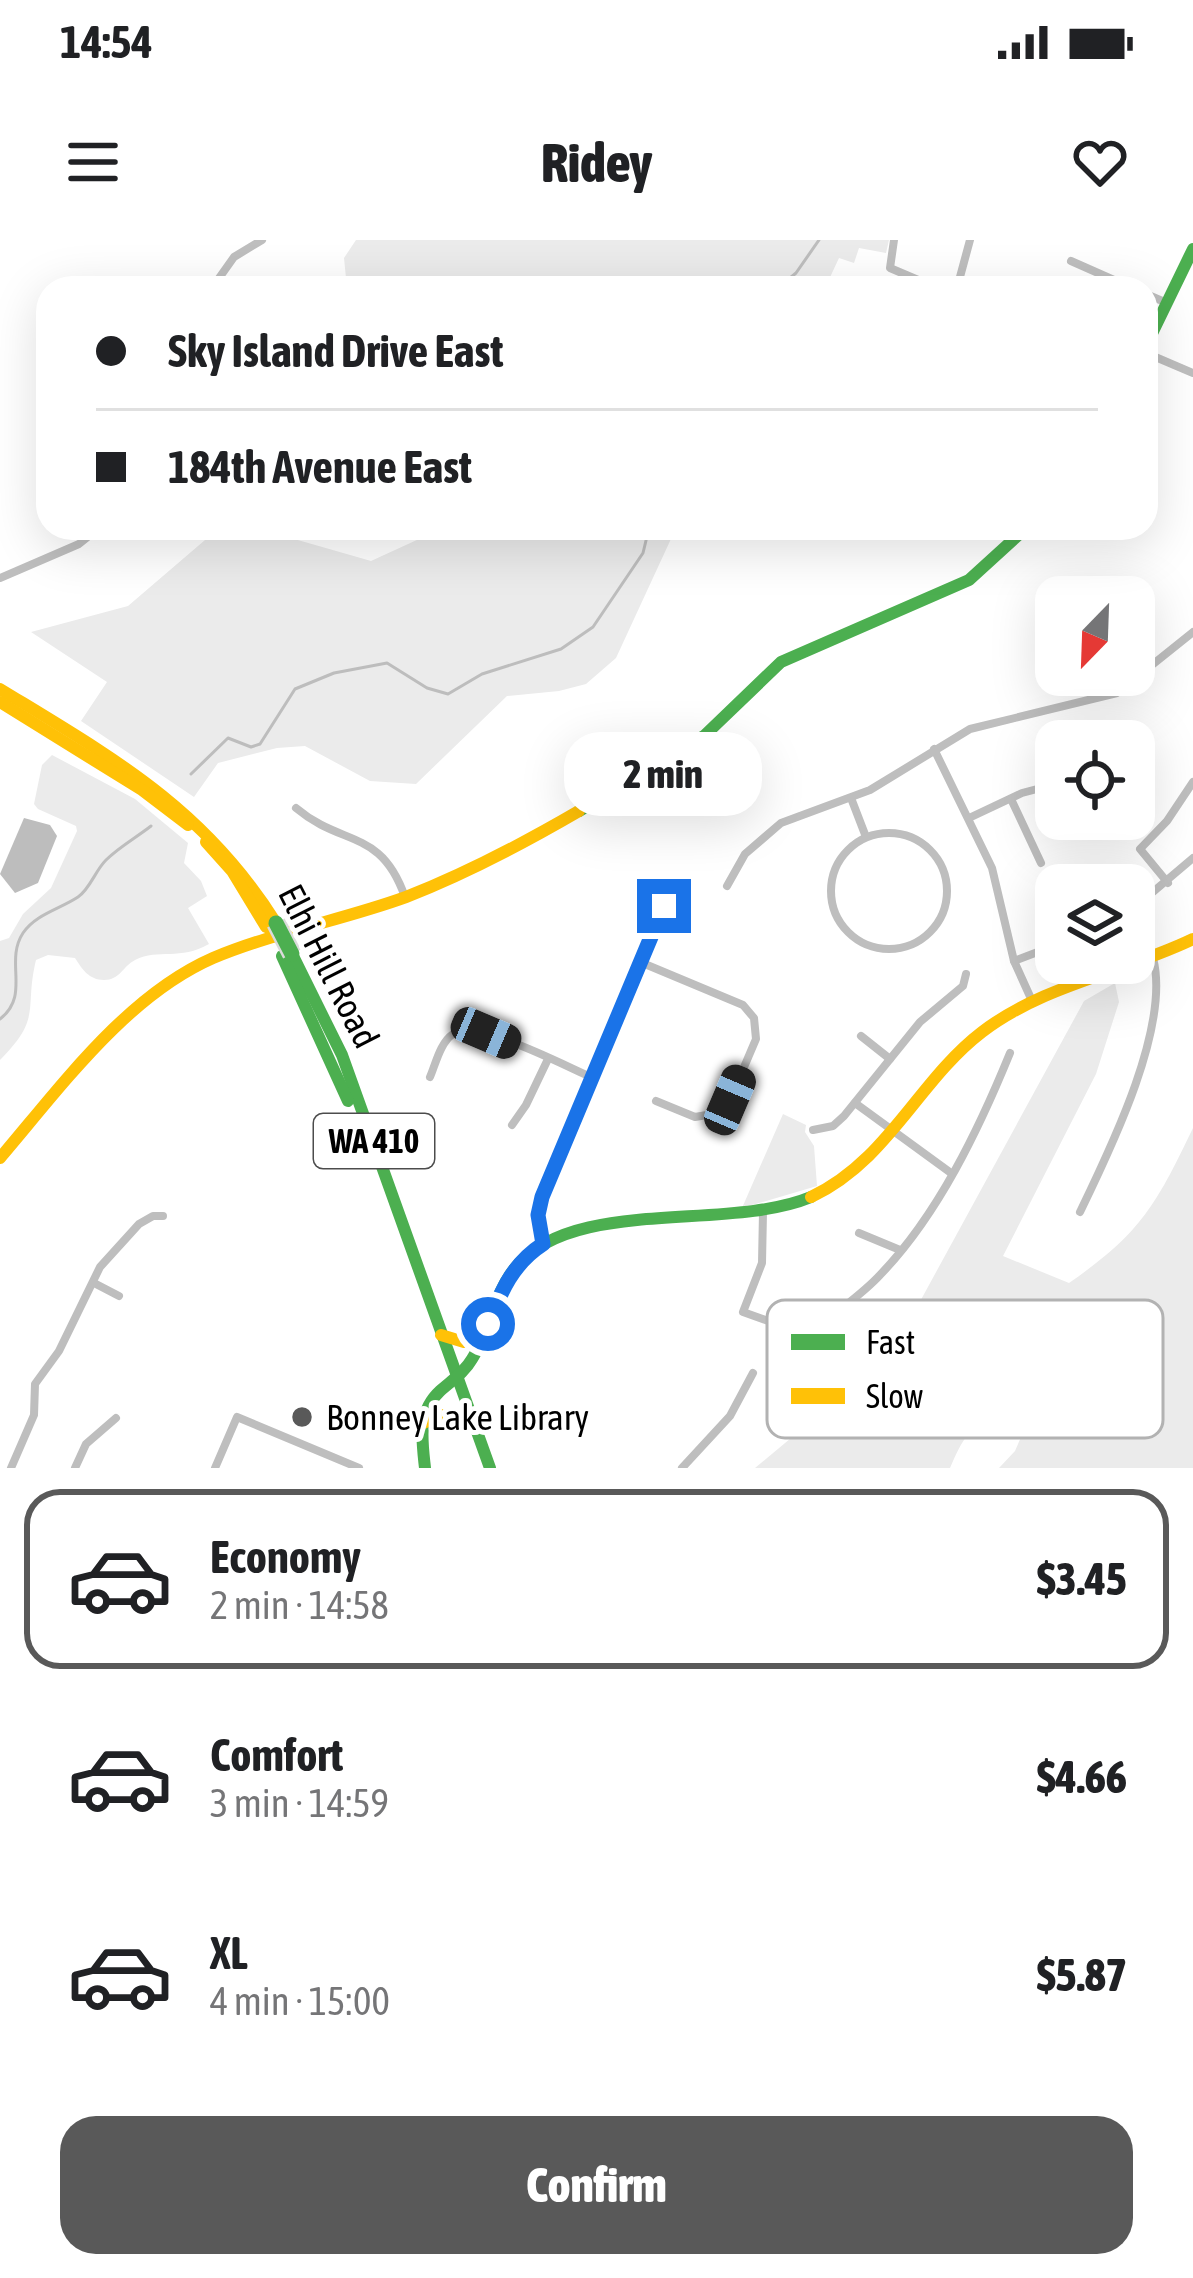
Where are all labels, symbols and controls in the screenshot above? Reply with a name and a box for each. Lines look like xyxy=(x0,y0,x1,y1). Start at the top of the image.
text: 14:54 xyxy=(60,16,153,68)
icon: menu xyxy=(60,129,126,195)
icon: heart xyxy=(1067,129,1133,195)
text: Ridey xyxy=(541,132,652,193)
text: Sky Island Drive East xyxy=(168,325,503,377)
text: 184th Avenue East xyxy=(168,441,472,493)
north arrow xyxy=(1035,576,1155,696)
map controls xyxy=(1035,576,1155,984)
button: locate xyxy=(1035,720,1155,840)
callout: 2 min xyxy=(565,732,763,816)
text: 2 min xyxy=(623,752,703,796)
button: layers xyxy=(1035,864,1155,984)
street label: Elhi Hill Road xyxy=(270,877,388,1055)
route end xyxy=(637,879,691,933)
car xyxy=(446,1002,526,1064)
car xyxy=(699,1060,761,1140)
road number: WA 410 xyxy=(314,1114,434,1168)
route start xyxy=(461,1297,515,1351)
legend xyxy=(767,1300,1163,1438)
text: Fast xyxy=(866,1323,915,1361)
text: Slow xyxy=(866,1377,923,1415)
place label: Bonney Lake Library xyxy=(326,1396,589,1438)
marker: Bonney Lake Library xyxy=(289,1404,315,1430)
icon: car xyxy=(66,1525,174,1633)
text: Economy xyxy=(210,1531,361,1583)
text: $3.45 xyxy=(1037,1553,1127,1605)
text: 2 min · 14:58 xyxy=(210,1583,389,1627)
icon: car xyxy=(66,1723,174,1831)
text: Comfort xyxy=(210,1729,343,1781)
text: $4.66 xyxy=(1037,1751,1127,1803)
text: 3 min · 14:59 xyxy=(210,1781,389,1825)
icon: car xyxy=(66,1921,174,2029)
text: XL xyxy=(210,1927,248,1979)
text: $5.87 xyxy=(1037,1949,1127,2001)
text: 4 min · 15:00 xyxy=(210,1979,390,2023)
button: Confirm xyxy=(60,2116,1133,2254)

